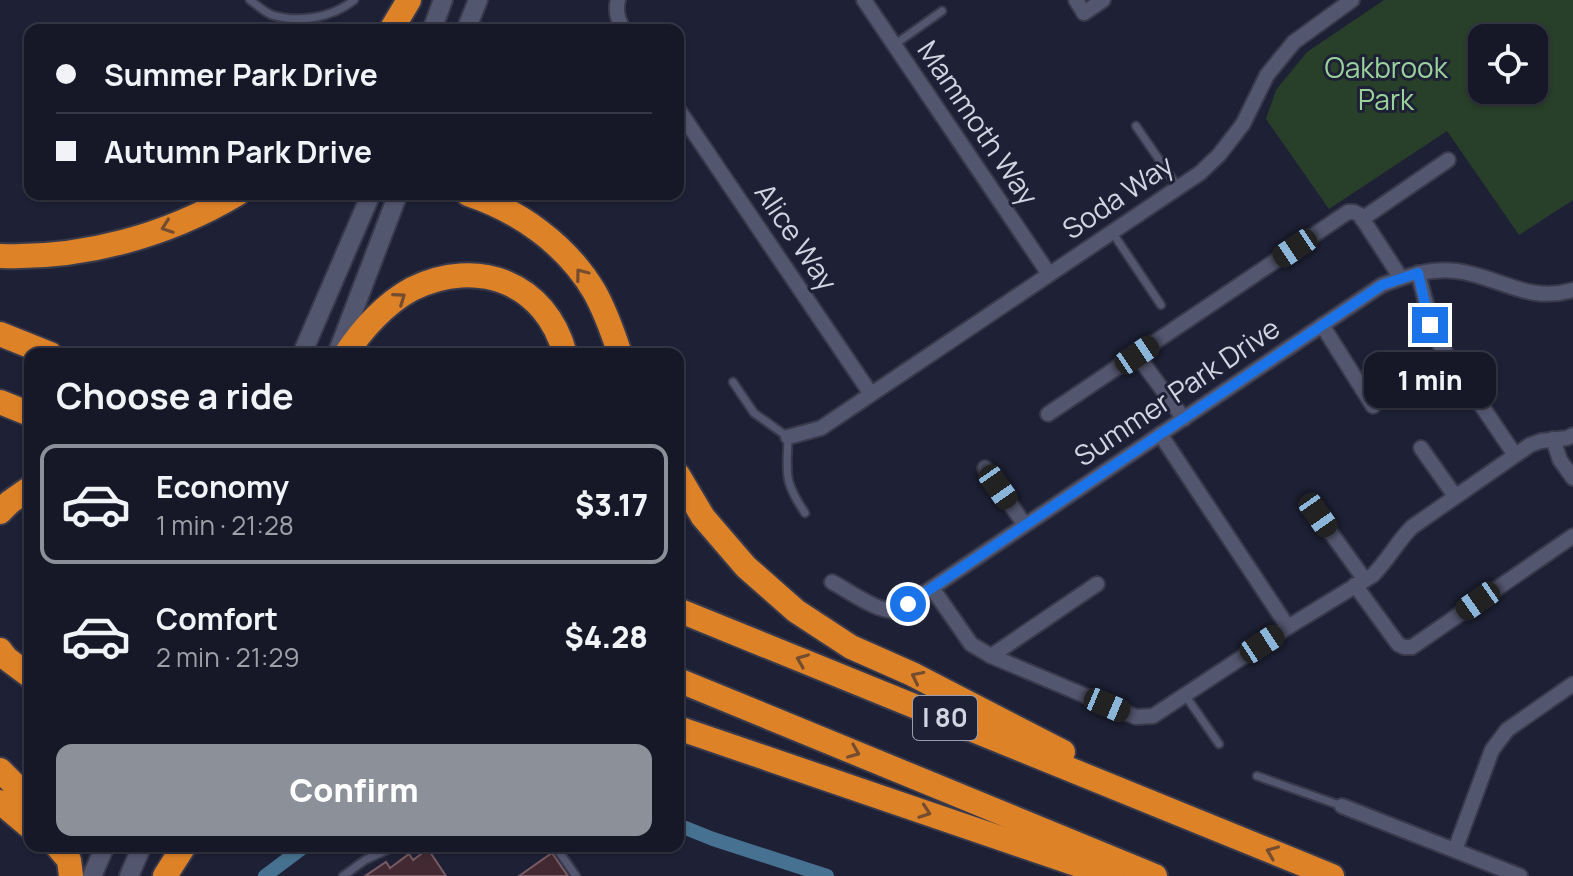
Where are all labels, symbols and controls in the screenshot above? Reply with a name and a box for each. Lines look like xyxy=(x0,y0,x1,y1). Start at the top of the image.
map controls xyxy=(1468,24,1548,104)
button: locate xyxy=(1468,24,1548,104)
street label: Mammoth Way xyxy=(910,33,1048,212)
park label: Oakbrook Park xyxy=(1324,48,1449,118)
text: Summer Park Drive xyxy=(104,54,378,95)
text: Autumn Park Drive xyxy=(104,131,372,172)
street label: Soda Way xyxy=(1055,145,1180,247)
street label: Alice Way xyxy=(747,175,847,298)
one-way arrow xyxy=(161,217,175,234)
car xyxy=(1268,225,1322,271)
one-way arrow xyxy=(577,268,591,283)
one-way arrow xyxy=(391,293,405,308)
route end xyxy=(1412,307,1448,343)
street label: Summer Park Drive xyxy=(1066,308,1287,474)
car xyxy=(1110,332,1164,378)
callout: 1 min xyxy=(1364,353,1496,409)
text: 1 min xyxy=(1397,362,1463,398)
text: Choose a ride xyxy=(56,371,294,420)
car xyxy=(974,460,1022,514)
text: Economy xyxy=(156,466,289,507)
icon: car xyxy=(60,468,132,540)
text: $3.17 xyxy=(575,484,648,525)
car xyxy=(1294,488,1342,542)
text: 1 min · 21:28 xyxy=(156,507,294,543)
car xyxy=(1451,577,1505,625)
route start xyxy=(890,586,926,622)
text: Comfort xyxy=(156,598,278,639)
icon: car xyxy=(60,600,132,672)
text: $4.28 xyxy=(565,616,648,657)
car xyxy=(1235,621,1289,667)
text: 2 min · 21:29 xyxy=(156,639,300,675)
one-way arrow xyxy=(796,653,810,670)
one-way arrow xyxy=(911,672,926,687)
car xyxy=(1080,685,1134,725)
road number: I 80 xyxy=(913,696,977,740)
one-way arrow xyxy=(846,742,860,759)
button: Confirm xyxy=(56,744,652,836)
one-way arrow xyxy=(917,803,931,819)
one-way arrow xyxy=(1265,845,1280,861)

